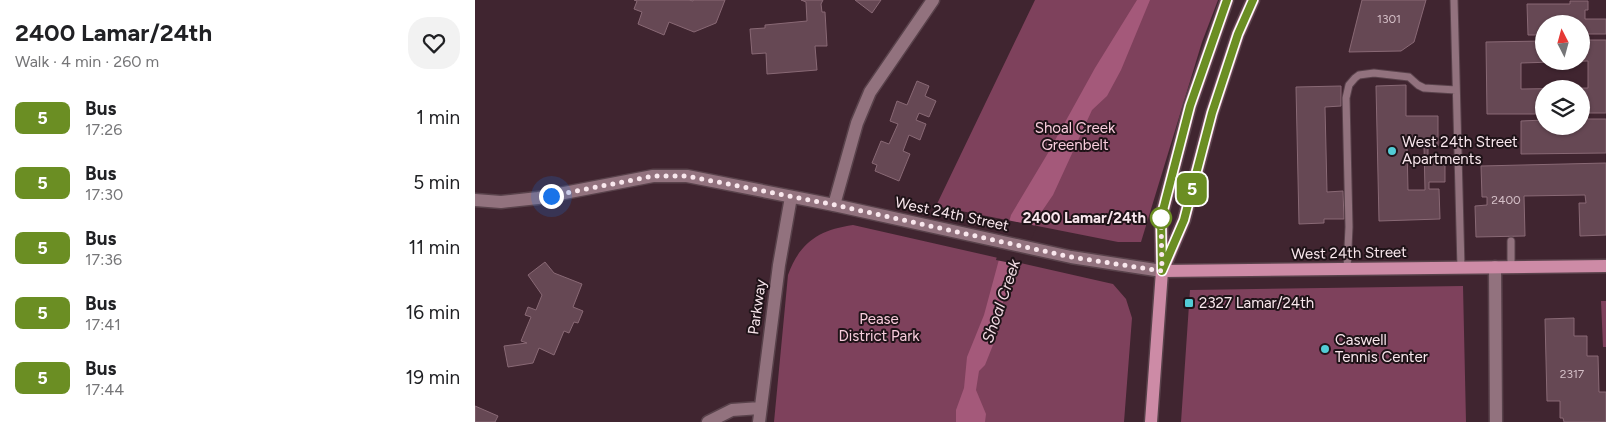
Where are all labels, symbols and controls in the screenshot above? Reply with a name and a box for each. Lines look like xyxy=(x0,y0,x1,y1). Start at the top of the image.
house number: 1301 xyxy=(1377,12,1401,26)
north arrow xyxy=(1535,15,1590,70)
map controls xyxy=(1535,15,1590,135)
button: heart xyxy=(408,17,460,69)
text: 2400 Lamar/24th xyxy=(15,18,212,47)
text: Walk · 4 min · 260 m xyxy=(15,52,159,71)
button: layers xyxy=(1535,80,1590,135)
text: Bus xyxy=(85,97,116,120)
text: 1 min xyxy=(416,106,460,129)
text: 5 xyxy=(37,107,48,129)
park label: Shoal Creek Greenbelt xyxy=(1035,119,1116,154)
text: 17:26 xyxy=(85,120,122,139)
place label: West 24th Street Apartments xyxy=(1402,133,1518,168)
marker: West 24th Street Apartments xyxy=(1386,145,1398,157)
text: Bus xyxy=(85,162,116,185)
text: 5 min xyxy=(413,171,460,194)
text: 5 xyxy=(37,172,48,194)
line badge: 5 xyxy=(1176,173,1208,205)
text: 5 xyxy=(1187,178,1197,200)
your location xyxy=(539,184,564,209)
text: 17:30 xyxy=(85,185,123,204)
street label: West 24th Street xyxy=(893,193,1011,235)
house number: 2400 xyxy=(1491,193,1521,207)
marker: 2400 Lamar/24th xyxy=(1150,207,1172,229)
place label: 2400 Lamar/24th xyxy=(1023,209,1146,227)
text: Bus xyxy=(85,227,116,250)
text: 11 min xyxy=(408,236,460,259)
text: 5 xyxy=(37,237,48,259)
street label: West 24th Street xyxy=(1291,243,1407,263)
text: 17:36 xyxy=(85,250,122,269)
water label: Shoal Creek xyxy=(978,256,1025,345)
street label: Parkway xyxy=(744,278,770,336)
text: Bus xyxy=(85,292,116,315)
place label: 2327 Lamar/24th xyxy=(1199,294,1314,312)
marker: 2327 Lamar/24th xyxy=(1183,297,1195,309)
text: 16 min xyxy=(406,301,460,324)
text: 5 xyxy=(37,302,48,324)
park label: Pease District Park xyxy=(838,310,920,345)
text: 17:41 xyxy=(85,315,121,334)
place label: Caswell Tennis Center xyxy=(1335,331,1428,366)
marker: Caswell Tennis Center xyxy=(1319,343,1331,355)
text: Bus xyxy=(85,357,116,380)
text: 19 min xyxy=(406,366,460,389)
text: 5 xyxy=(37,367,48,389)
house number: 2317 xyxy=(1560,367,1585,381)
text: 17:44 xyxy=(85,380,124,399)

